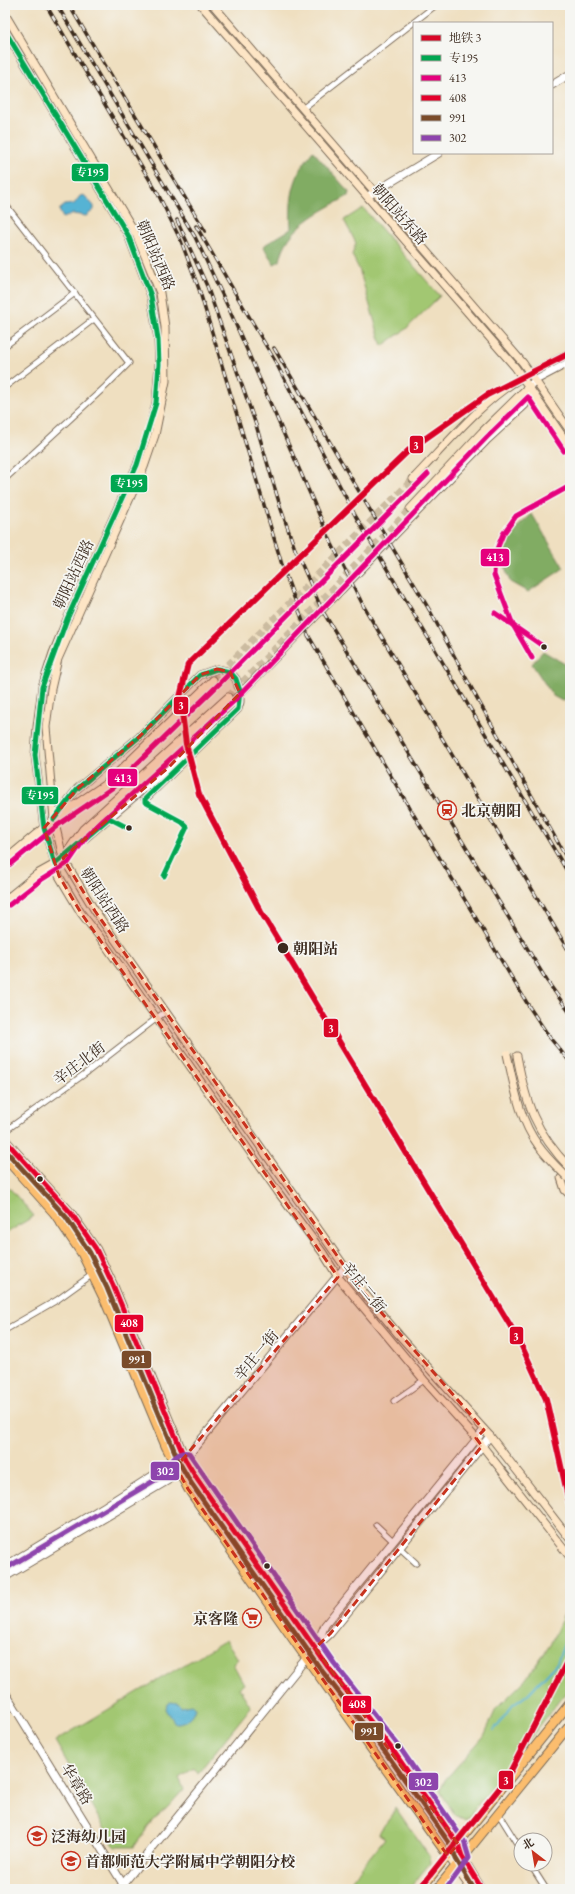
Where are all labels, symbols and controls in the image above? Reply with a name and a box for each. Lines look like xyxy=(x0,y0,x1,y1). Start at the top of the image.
legend xyxy=(413,22,553,154)
text: 地铁 3 xyxy=(449,30,481,46)
text: 专195 xyxy=(449,50,479,66)
text: 413 xyxy=(449,70,467,86)
text: 408 xyxy=(449,90,467,106)
text: 991 xyxy=(449,110,467,126)
text: 302 xyxy=(449,130,467,146)
line badge: 专195 xyxy=(71,163,109,182)
text: 专195 xyxy=(76,165,104,179)
street label: 朝阳站东路 xyxy=(368,179,432,249)
street label: 朝阳站西路 xyxy=(133,217,179,293)
line badge: 3 xyxy=(409,435,424,454)
text: 3 xyxy=(413,438,419,452)
line badge: 专195 xyxy=(110,474,148,493)
text: 专195 xyxy=(115,476,143,490)
street label: 朝阳站西路 xyxy=(49,536,97,612)
line badge: 413 xyxy=(480,548,510,567)
text: 413 xyxy=(486,550,504,564)
unlabelled marker xyxy=(539,642,549,652)
line badge: 3 xyxy=(173,696,189,715)
text: 3 xyxy=(178,698,184,712)
line badge: 413 xyxy=(107,768,138,787)
text: 413 xyxy=(114,771,132,785)
line badge: 专195 xyxy=(21,786,59,805)
text: 专195 xyxy=(26,788,54,802)
station icon: 北京朝阳 xyxy=(436,799,458,821)
place label: 北京朝阳 xyxy=(461,801,521,820)
unlabelled marker xyxy=(124,823,134,833)
street label: 朝阳站西路 xyxy=(77,863,133,937)
place label: 朝阳站 xyxy=(293,939,338,958)
marker: 朝阳站 xyxy=(276,941,290,955)
line badge: 3 xyxy=(323,1018,339,1038)
text: 3 xyxy=(328,1021,334,1035)
street label: 辛庄北街 xyxy=(49,1037,109,1089)
unlabelled marker xyxy=(35,1174,45,1184)
street label: 辛庄二街 xyxy=(338,1258,390,1316)
line badge: 408 xyxy=(114,1314,144,1333)
text: 408 xyxy=(120,1316,138,1330)
street label: 辛庄一街 xyxy=(229,1326,283,1384)
line badge: 3 xyxy=(509,1326,524,1345)
text: 3 xyxy=(513,1329,519,1343)
line badge: 991 xyxy=(121,1350,152,1369)
text: 991 xyxy=(128,1352,146,1366)
line badge: 302 xyxy=(150,1461,180,1481)
text: 302 xyxy=(156,1464,174,1478)
unlabelled marker xyxy=(262,1561,272,1571)
supermarket icon: 京客隆 xyxy=(241,1607,263,1629)
place label: 京客隆 xyxy=(193,1609,238,1628)
line badge: 408 xyxy=(342,1695,372,1714)
text: 408 xyxy=(348,1697,366,1711)
line badge: 991 xyxy=(354,1722,384,1741)
text: 991 xyxy=(360,1724,378,1738)
unlabelled marker xyxy=(393,1741,403,1751)
street label: 华章路 xyxy=(57,1760,97,1808)
line badge: 3 xyxy=(498,1770,514,1790)
line badge: 302 xyxy=(408,1772,439,1791)
text: 3 xyxy=(503,1773,509,1787)
text: 302 xyxy=(414,1775,432,1789)
school or university icon: 泛海幼儿园 xyxy=(26,1825,48,1847)
place label: 泛海幼儿园 xyxy=(51,1827,126,1846)
north arrow xyxy=(513,1832,553,1872)
text: 北 xyxy=(520,1835,536,1852)
school or university icon: 首都师范大学附属中学朝阳分校 xyxy=(60,1850,82,1872)
place label: 首都师范大学附属中学朝阳分校 xyxy=(85,1852,296,1871)

